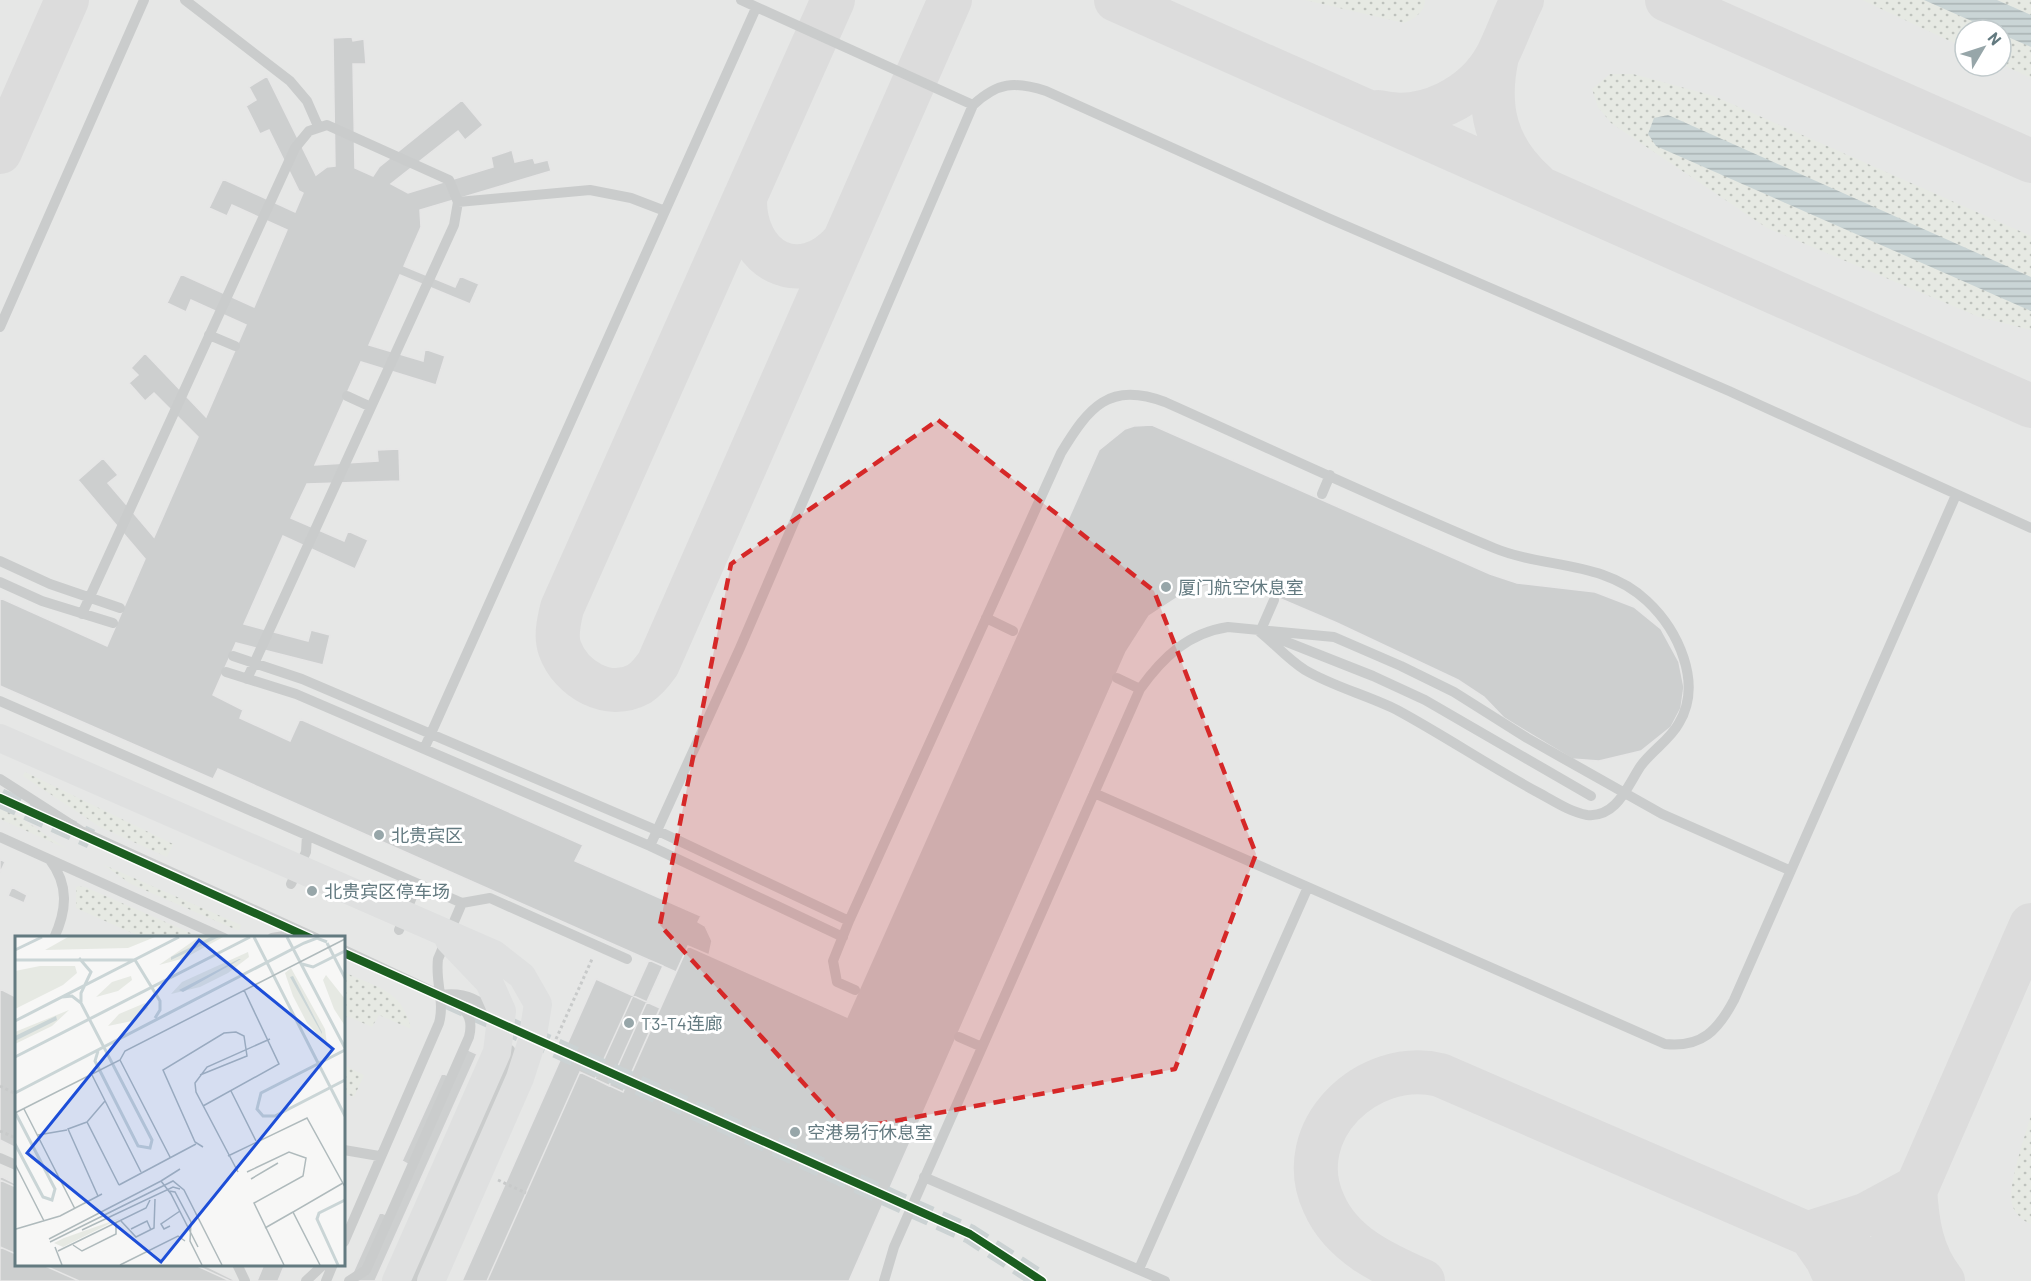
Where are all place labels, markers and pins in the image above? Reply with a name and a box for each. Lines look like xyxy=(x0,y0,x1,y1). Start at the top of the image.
place label: 厦门航空休息室 xyxy=(1178,576,1304,598)
marker: 厦门航空休息室 xyxy=(1159,580,1173,594)
place label: 北贵宾区 xyxy=(391,824,463,846)
marker: 北贵宾区 xyxy=(372,828,386,842)
place label: 北贵宾区停车场 xyxy=(324,880,450,902)
marker: 北贵宾区停车场 xyxy=(305,884,319,898)
place label: T3-T4连廊 xyxy=(641,1012,723,1034)
marker: T3-T4连廊 xyxy=(622,1016,636,1030)
place label: 空港易行休息室 xyxy=(807,1121,933,1143)
marker: 空港易行休息室 xyxy=(788,1125,802,1139)

